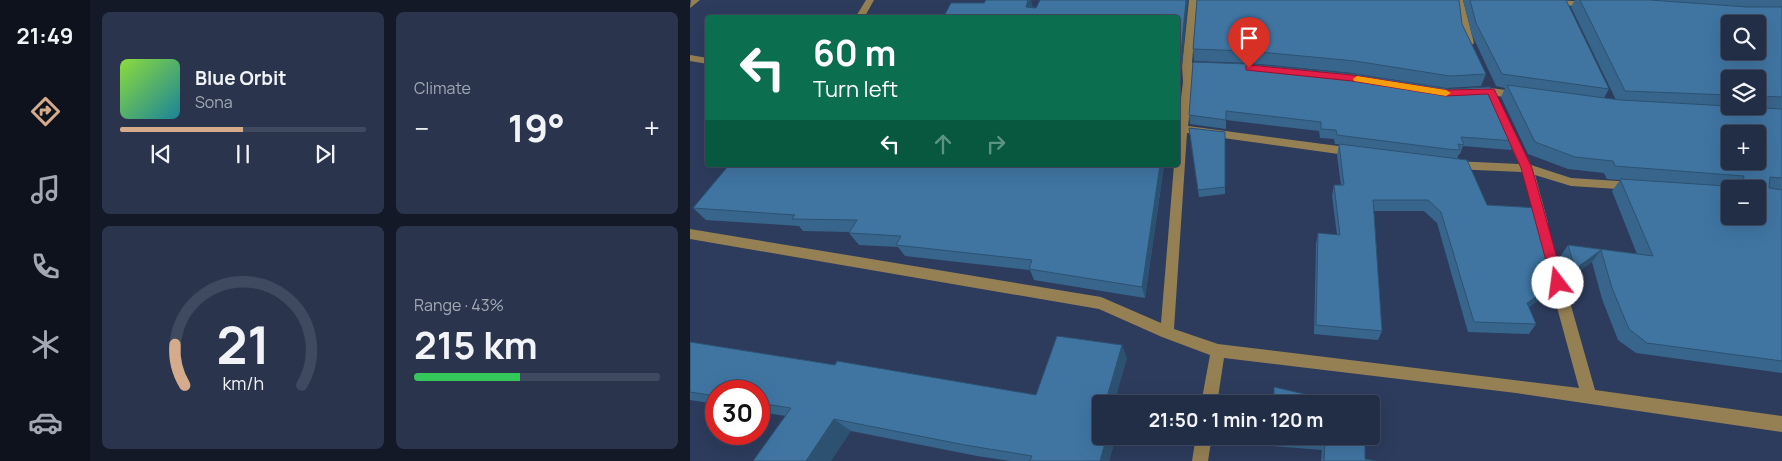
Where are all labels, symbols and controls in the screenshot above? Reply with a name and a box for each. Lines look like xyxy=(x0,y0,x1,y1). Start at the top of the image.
map controls xyxy=(1721,15,1766,225)
button: search xyxy=(1721,15,1766,60)
pin xyxy=(1228,17,1270,68)
text: 21:49 xyxy=(17,21,73,51)
icon: arrive xyxy=(1235,24,1263,52)
text: 60 m xyxy=(813,29,896,77)
icon: left xyxy=(730,35,795,100)
text: Blue Orbit xyxy=(195,65,287,91)
button: layers xyxy=(1721,70,1766,115)
text: Turn left xyxy=(813,74,898,104)
text: Climate xyxy=(414,77,471,99)
text: Sona xyxy=(195,91,233,113)
icon: directions xyxy=(28,94,63,129)
text: 19° xyxy=(508,101,565,153)
text: − xyxy=(414,109,429,147)
text: + xyxy=(644,109,660,147)
button: + xyxy=(1721,125,1766,170)
icon: left xyxy=(876,130,904,158)
icon: ahead xyxy=(929,130,957,158)
icon: right xyxy=(982,130,1010,158)
icon: previous xyxy=(147,140,175,168)
icon: pause xyxy=(229,140,257,168)
icon: next xyxy=(311,140,339,168)
icon: music xyxy=(28,172,63,207)
button: − xyxy=(1721,180,1766,225)
icon: phone xyxy=(28,249,63,284)
position arrow xyxy=(1531,256,1583,308)
text: Range · 43% xyxy=(414,294,504,316)
text: 21 xyxy=(216,309,270,380)
text: 215 km xyxy=(414,318,538,370)
icon: climate xyxy=(28,327,63,362)
text: km/h xyxy=(222,371,264,395)
speed limit sign: 30 xyxy=(705,380,770,445)
icon: car xyxy=(28,405,63,440)
text: 21:50 · 1 min · 120 m xyxy=(1149,407,1323,433)

